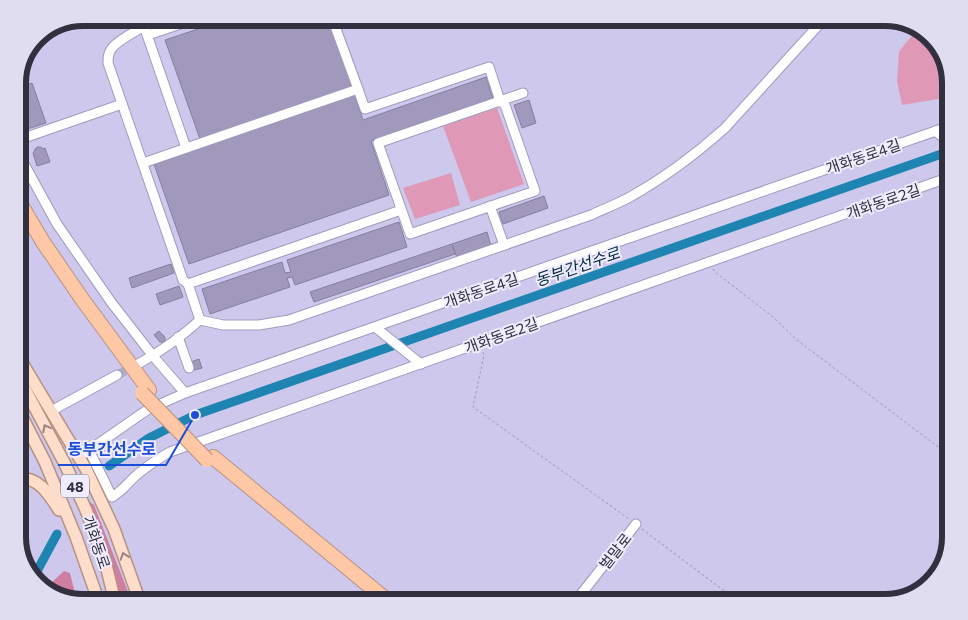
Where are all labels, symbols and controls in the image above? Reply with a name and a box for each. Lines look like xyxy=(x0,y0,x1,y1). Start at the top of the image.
street label: 개화동로4길 xyxy=(823,135,903,177)
street label: 개화동로2길 xyxy=(844,180,922,222)
water label: 동부간선수로 xyxy=(532,242,623,289)
street label: 개화동로4길 xyxy=(441,269,521,311)
street label: 개화동로2길 xyxy=(462,313,540,357)
one-way arrow xyxy=(42,424,52,433)
callout: 동부간선수로 xyxy=(58,434,166,465)
text: 동부간선수로 xyxy=(68,439,156,458)
road number: 48 xyxy=(61,474,89,498)
street label: 개화동로 xyxy=(80,513,114,571)
street label: 벌말로 xyxy=(595,529,635,573)
one-way arrow xyxy=(119,553,129,561)

